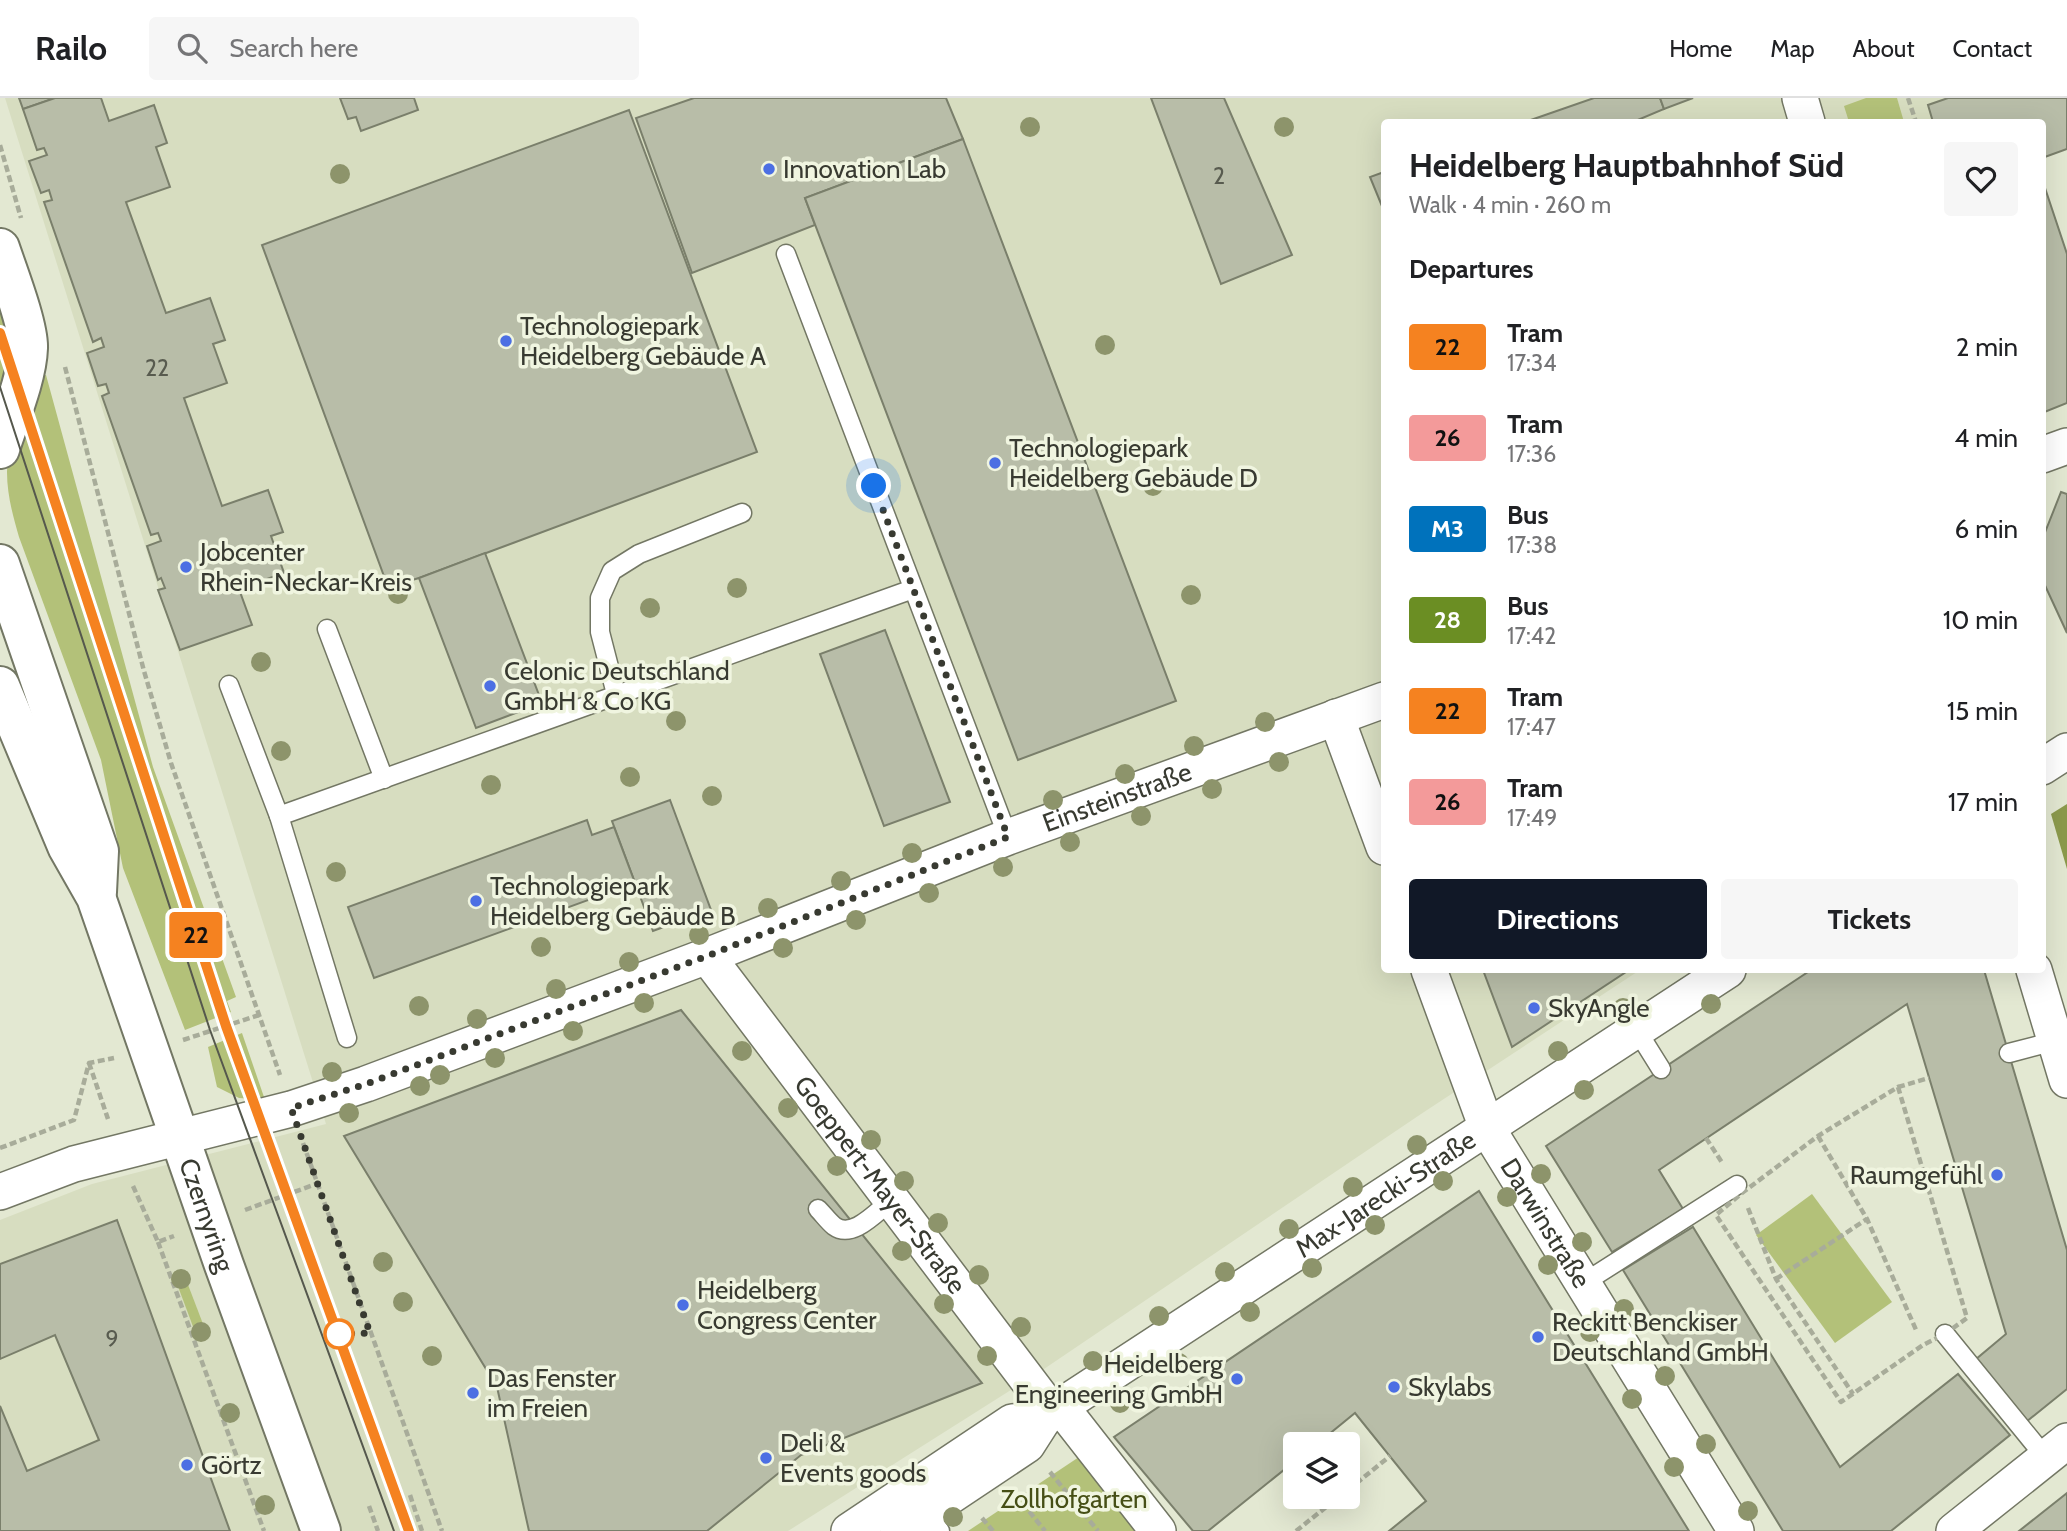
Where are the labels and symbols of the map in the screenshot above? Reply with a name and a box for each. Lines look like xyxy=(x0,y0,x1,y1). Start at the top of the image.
place label: Innovation Lab xyxy=(783,153,946,185)
marker: Innovation Lab xyxy=(761,161,777,177)
house number: 2 xyxy=(1213,162,1225,190)
place label: Technologiepark Heidelberg Gebäude A xyxy=(520,310,766,372)
marker: Technologiepark Heidelberg Gebäude A xyxy=(498,333,514,349)
house number: 22 xyxy=(145,354,169,382)
place label: Technologiepark Heidelberg Gebäude D xyxy=(1009,432,1258,494)
marker: Technologiepark Heidelberg Gebäude D xyxy=(987,455,1003,471)
your location xyxy=(856,468,891,503)
place label: Jobcenter Rhein-Neckar-Kreis xyxy=(199,536,412,598)
marker: Jobcenter Rhein-Neckar-Kreis xyxy=(178,559,194,575)
place label: Celonic Deutschland GmbH & Co KG xyxy=(504,655,730,717)
marker: Celonic Deutschland GmbH & Co KG xyxy=(482,678,498,694)
street label: Einsteinstraße xyxy=(1038,756,1196,839)
place label: Technologiepark Heidelberg Gebäude B xyxy=(490,870,736,932)
marker: Technologiepark Heidelberg Gebäude B xyxy=(468,893,484,909)
line badge: 22 xyxy=(164,912,228,958)
place label: SkyAngle xyxy=(1548,992,1650,1024)
marker: SkyAngle xyxy=(1526,1000,1542,1016)
street label: Goeppert-Mayer-Straße xyxy=(787,1070,973,1300)
street label: Max-Jarecki-Straße xyxy=(1289,1124,1481,1265)
street label: Darwinstraße xyxy=(1494,1152,1598,1294)
street label: Czernyring xyxy=(172,1154,242,1277)
place label: Raumgefühl xyxy=(1850,1159,1983,1191)
marker: Raumgefühl xyxy=(1989,1167,2005,1183)
place label: Heidelberg Congress Center xyxy=(697,1274,877,1336)
marker: Heidelberg Congress Center xyxy=(675,1297,691,1313)
place label: Reckitt Benckiser Deutschland GmbH xyxy=(1552,1306,1769,1368)
unlabelled marker xyxy=(324,1319,354,1349)
house number: 9 xyxy=(105,1325,119,1353)
marker: Reckitt Benckiser Deutschland GmbH xyxy=(1530,1329,1546,1345)
place label: Heidelberg Engineering GmbH xyxy=(1015,1348,1224,1410)
place label: Das Fenster im Freien xyxy=(487,1362,617,1424)
marker: Heidelberg Engineering GmbH xyxy=(1229,1371,1245,1387)
place label: Skylabs xyxy=(1408,1371,1492,1403)
marker: Skylabs xyxy=(1386,1379,1402,1395)
marker: Das Fenster im Freien xyxy=(465,1385,481,1401)
place label: Deli & Events goods xyxy=(780,1427,927,1489)
place label: Görtz xyxy=(201,1449,262,1481)
marker: Deli & Events goods xyxy=(758,1450,774,1466)
marker: Görtz xyxy=(179,1457,195,1473)
park label: Zollhofgarten xyxy=(1000,1483,1148,1515)

